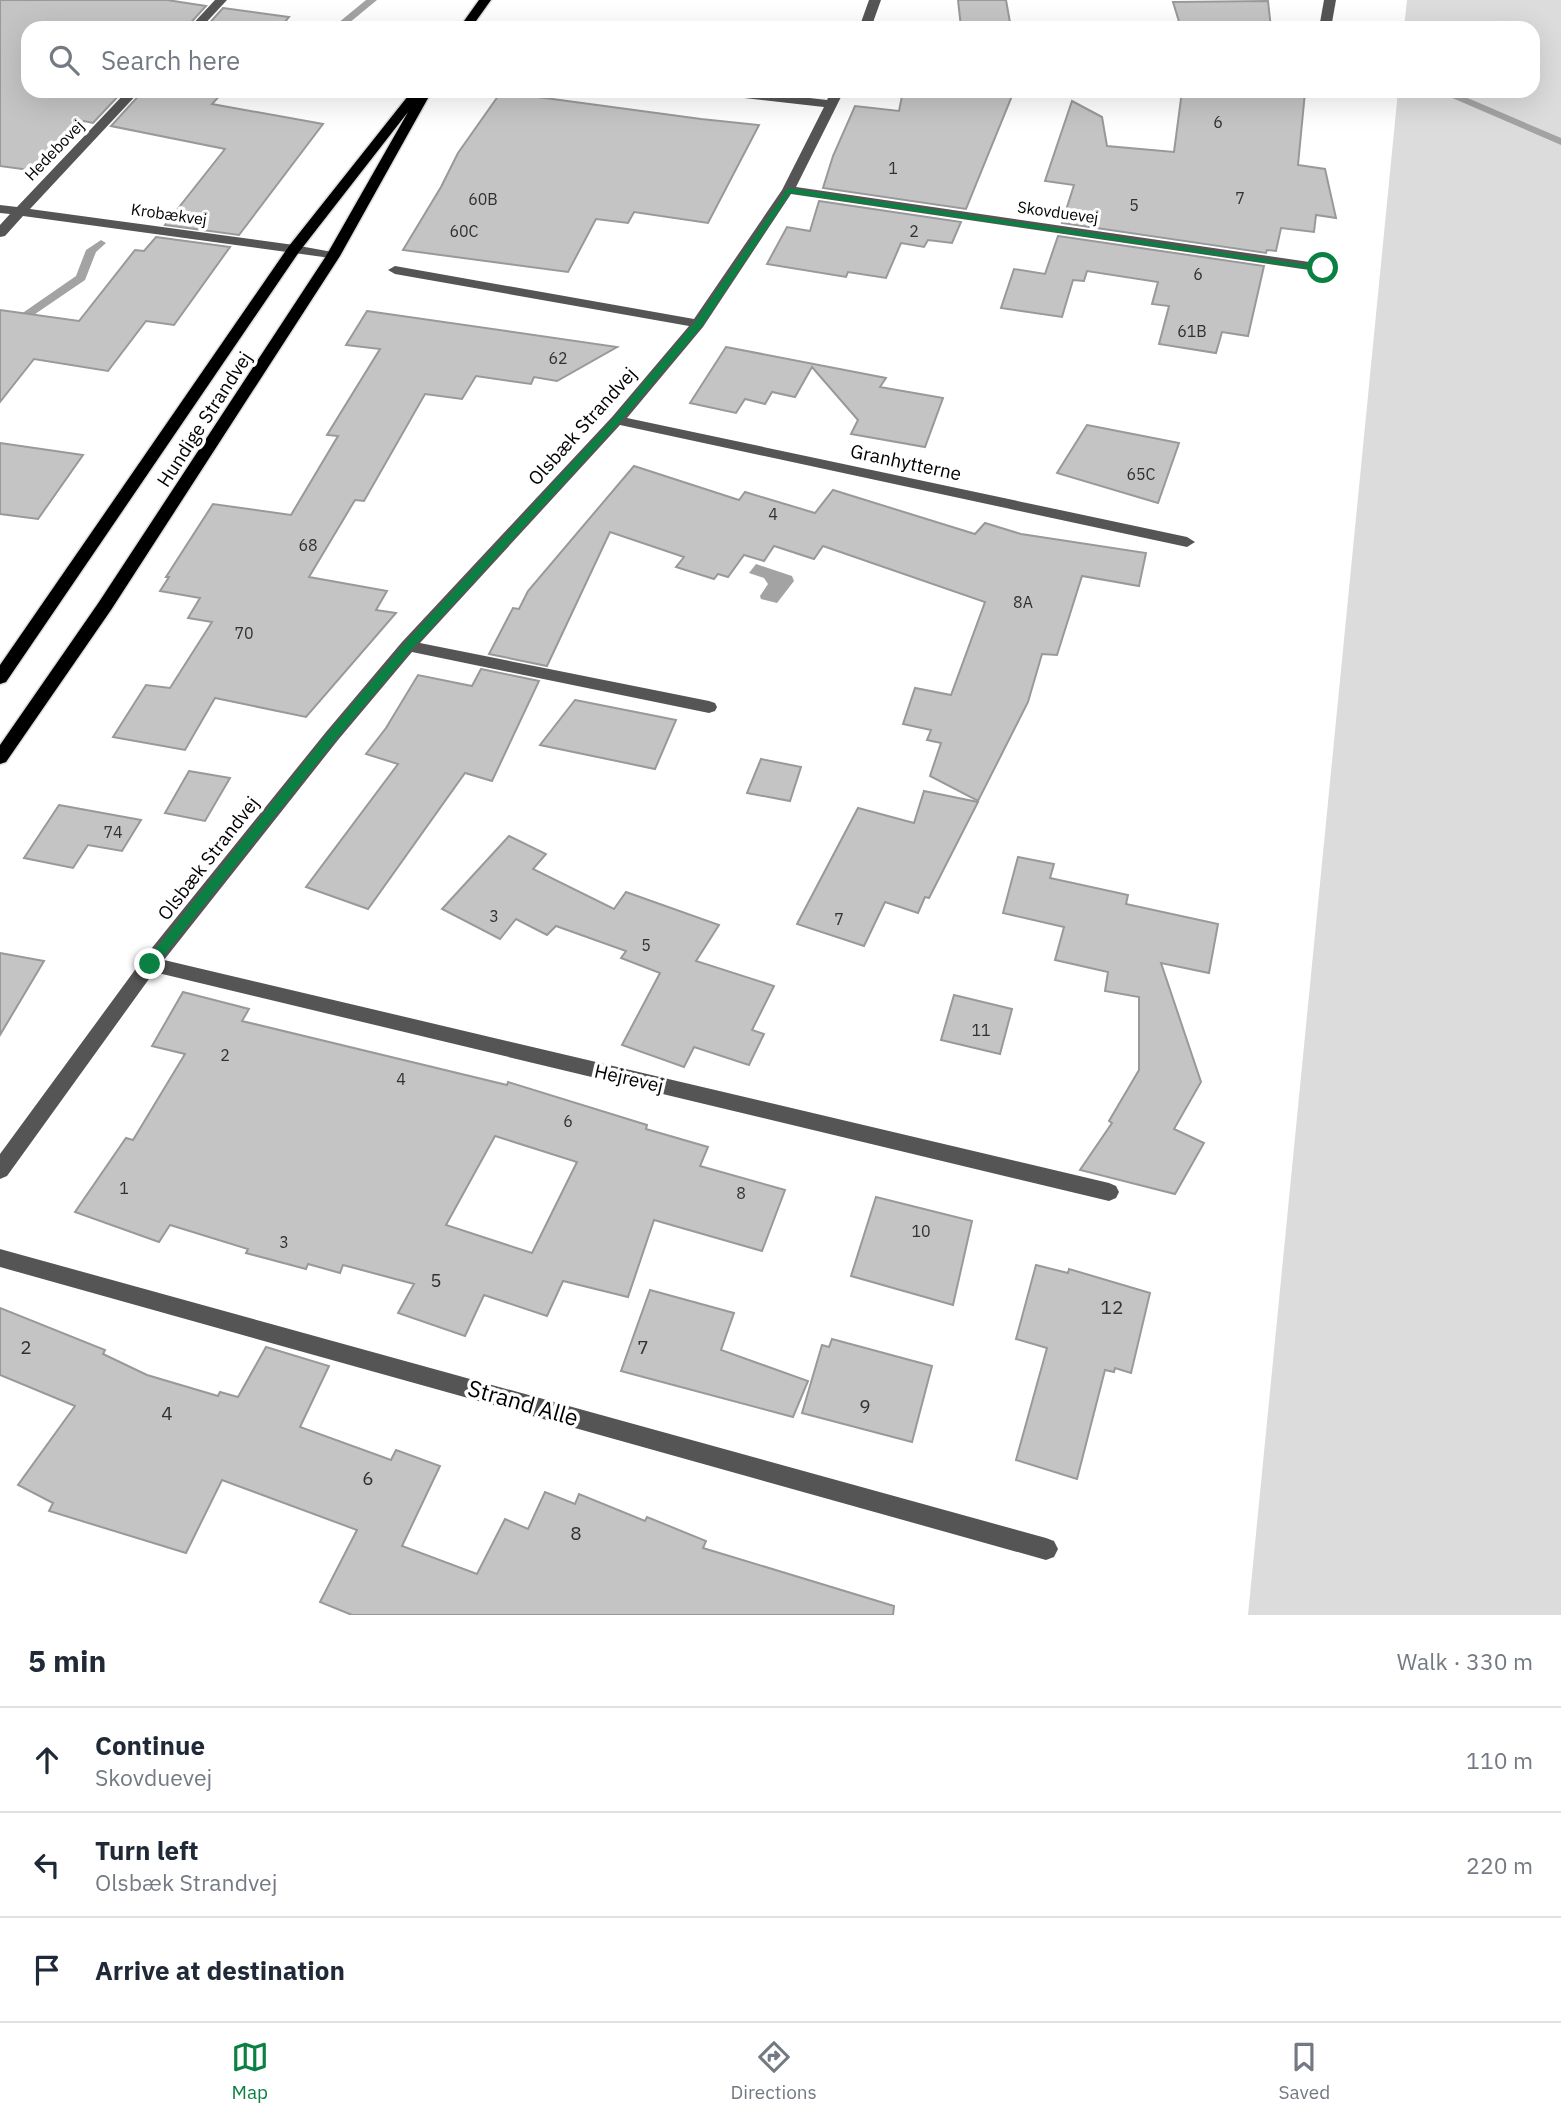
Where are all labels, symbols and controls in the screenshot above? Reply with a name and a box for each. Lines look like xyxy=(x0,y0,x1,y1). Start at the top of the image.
search box xyxy=(21,21,1540,98)
icon: search xyxy=(45,41,83,79)
text: Search here xyxy=(101,43,240,77)
house number: 6 xyxy=(1213,112,1223,132)
street label: Hedebovej xyxy=(20,115,88,185)
house number: 1 xyxy=(888,158,898,178)
house number: 7 xyxy=(1235,188,1245,208)
house number: 60B xyxy=(468,189,498,209)
house number: 5 xyxy=(1129,195,1139,215)
street label: Skovduevej xyxy=(1016,196,1100,228)
street label: Krobækvej xyxy=(130,199,208,229)
house number: 60C xyxy=(449,221,479,241)
house number: 2 xyxy=(909,221,919,241)
route start xyxy=(1307,252,1338,283)
house number: 6 xyxy=(1193,264,1203,284)
house number: 61B xyxy=(1177,321,1207,341)
street label: Hundige Strandvej xyxy=(151,347,257,491)
house number: 62 xyxy=(548,348,568,368)
street label: Olsbæk Strandvej xyxy=(523,362,641,490)
street label: Granhytterne xyxy=(848,439,964,485)
house number: 65C xyxy=(1126,464,1156,484)
house number: 4 xyxy=(768,504,778,524)
house number: 68 xyxy=(298,535,318,555)
house number: 8A xyxy=(1013,592,1033,612)
house number: 70 xyxy=(234,623,254,643)
street label: Olsbæk Strandvej xyxy=(152,791,264,925)
house number: 74 xyxy=(103,822,123,842)
house number: 3 xyxy=(489,906,499,926)
house number: 7 xyxy=(834,909,844,929)
house number: 5 xyxy=(641,935,651,955)
route end xyxy=(134,948,165,979)
house number: 11 xyxy=(971,1020,991,1040)
house number: 2 xyxy=(220,1045,230,1065)
street label: Hejrevej xyxy=(592,1058,666,1098)
house number: 4 xyxy=(396,1069,406,1089)
house number: 6 xyxy=(563,1111,573,1131)
house number: 1 xyxy=(119,1178,129,1198)
house number: 8 xyxy=(736,1183,746,1203)
house number: 10 xyxy=(911,1221,931,1241)
house number: 3 xyxy=(279,1232,289,1252)
house number: 5 xyxy=(430,1268,442,1292)
house number: 12 xyxy=(1101,1295,1123,1319)
house number: 2 xyxy=(20,1335,32,1359)
house number: 7 xyxy=(637,1335,649,1359)
street label: Strand Alle xyxy=(465,1372,582,1432)
house number: 9 xyxy=(859,1394,871,1418)
house number: 4 xyxy=(161,1401,173,1425)
house number: 6 xyxy=(362,1466,374,1490)
house number: 8 xyxy=(570,1521,582,1545)
text: 5 min xyxy=(28,1641,106,1680)
text: Walk · 330 m xyxy=(1397,1646,1533,1676)
text: Continue xyxy=(95,1728,205,1762)
icon: ahead xyxy=(28,1741,66,1779)
text: 110 m xyxy=(1466,1745,1533,1775)
text: Skovduevej xyxy=(95,1762,212,1792)
text: Turn left xyxy=(95,1833,198,1867)
icon: left xyxy=(28,1846,66,1884)
text: 220 m xyxy=(1466,1850,1533,1880)
text: Olsbæk Strandvej xyxy=(95,1867,277,1897)
icon: arrive xyxy=(28,1951,66,1989)
text: Arrive at destination xyxy=(95,1953,345,1987)
tab: Map xyxy=(231,2038,269,2104)
tab: Directions xyxy=(730,2038,817,2104)
tab: Saved xyxy=(1279,2038,1330,2104)

